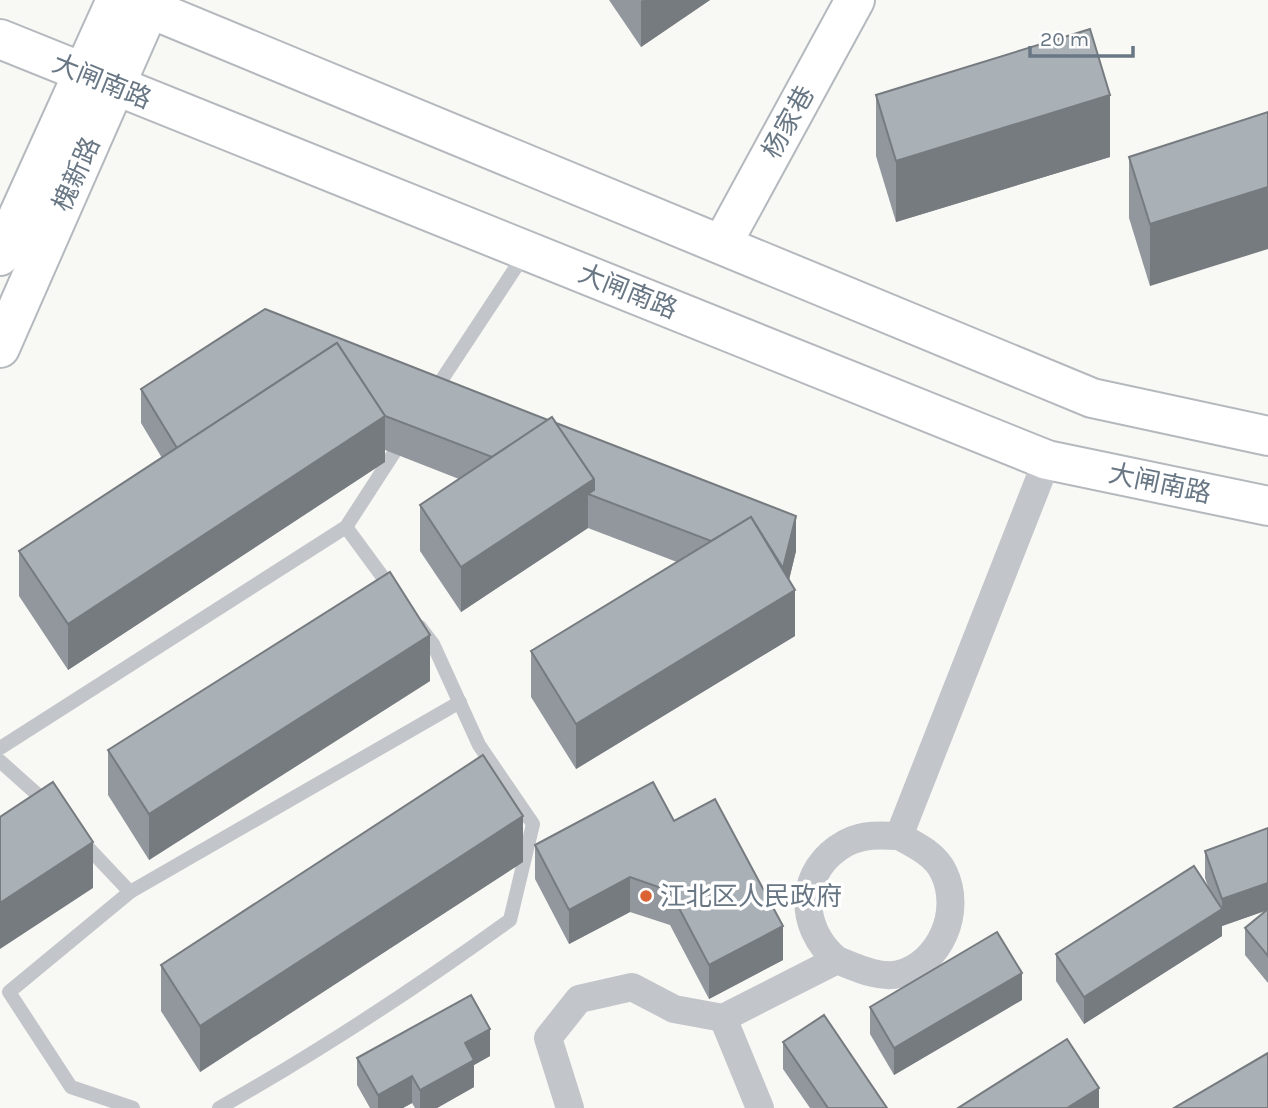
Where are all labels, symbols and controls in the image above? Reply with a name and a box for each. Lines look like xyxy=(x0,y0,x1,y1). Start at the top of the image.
scale bar xyxy=(1030,14,1133,58)
text: 20 m xyxy=(1040,27,1089,51)
street label: 大闸南路 xyxy=(48,48,156,115)
street label: 杨家巷 xyxy=(756,81,821,164)
street label: 槐新路 xyxy=(46,132,106,216)
street label: 大闸南路 xyxy=(574,258,682,325)
street label: 大闸南路 xyxy=(1106,458,1214,509)
place label: 江北区人民政府 xyxy=(660,881,842,912)
marker: 江北区人民政府 xyxy=(638,888,654,904)

